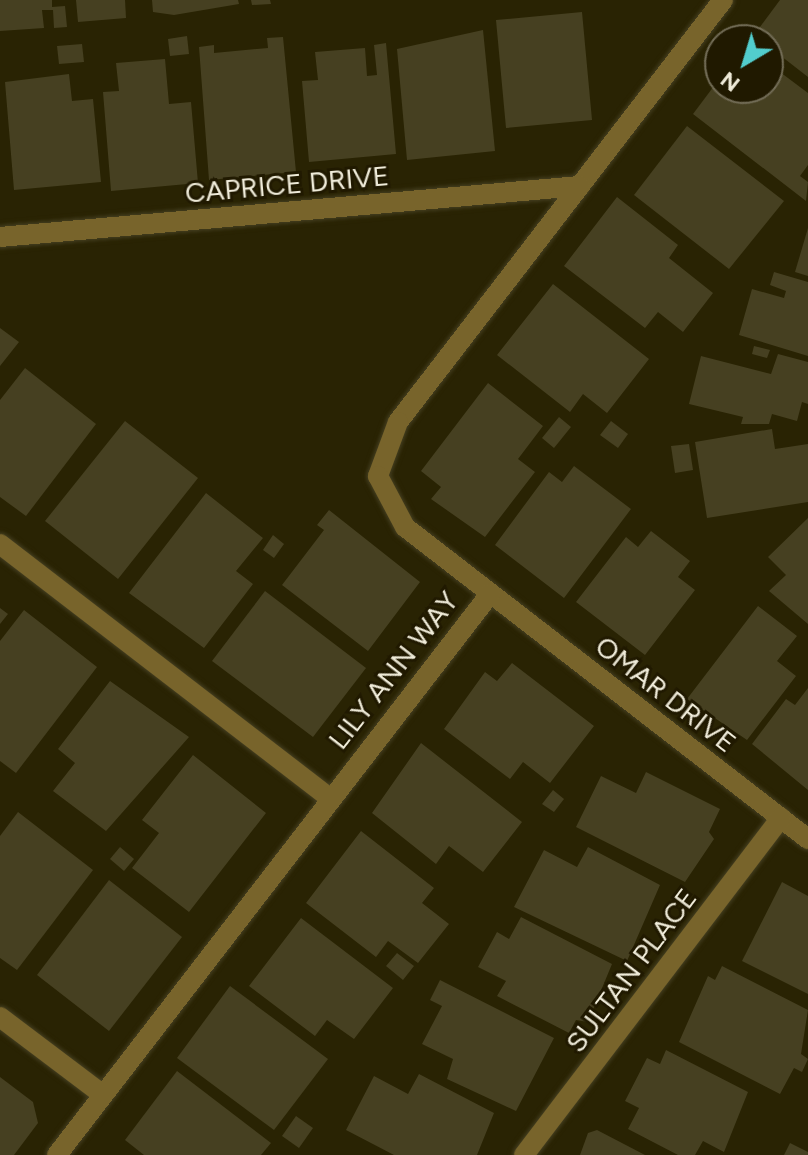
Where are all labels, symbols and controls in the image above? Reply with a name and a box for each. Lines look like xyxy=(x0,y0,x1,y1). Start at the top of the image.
north arrow xyxy=(704,24,784,104)
text: N xyxy=(715,66,745,98)
street label: CAPRICE DRIVE xyxy=(184,158,390,210)
street label: LILY ANN WAY xyxy=(321,584,465,756)
street label: OMAR DRIVE xyxy=(589,629,743,759)
street label: SULTAN PLACE xyxy=(558,881,704,1059)

